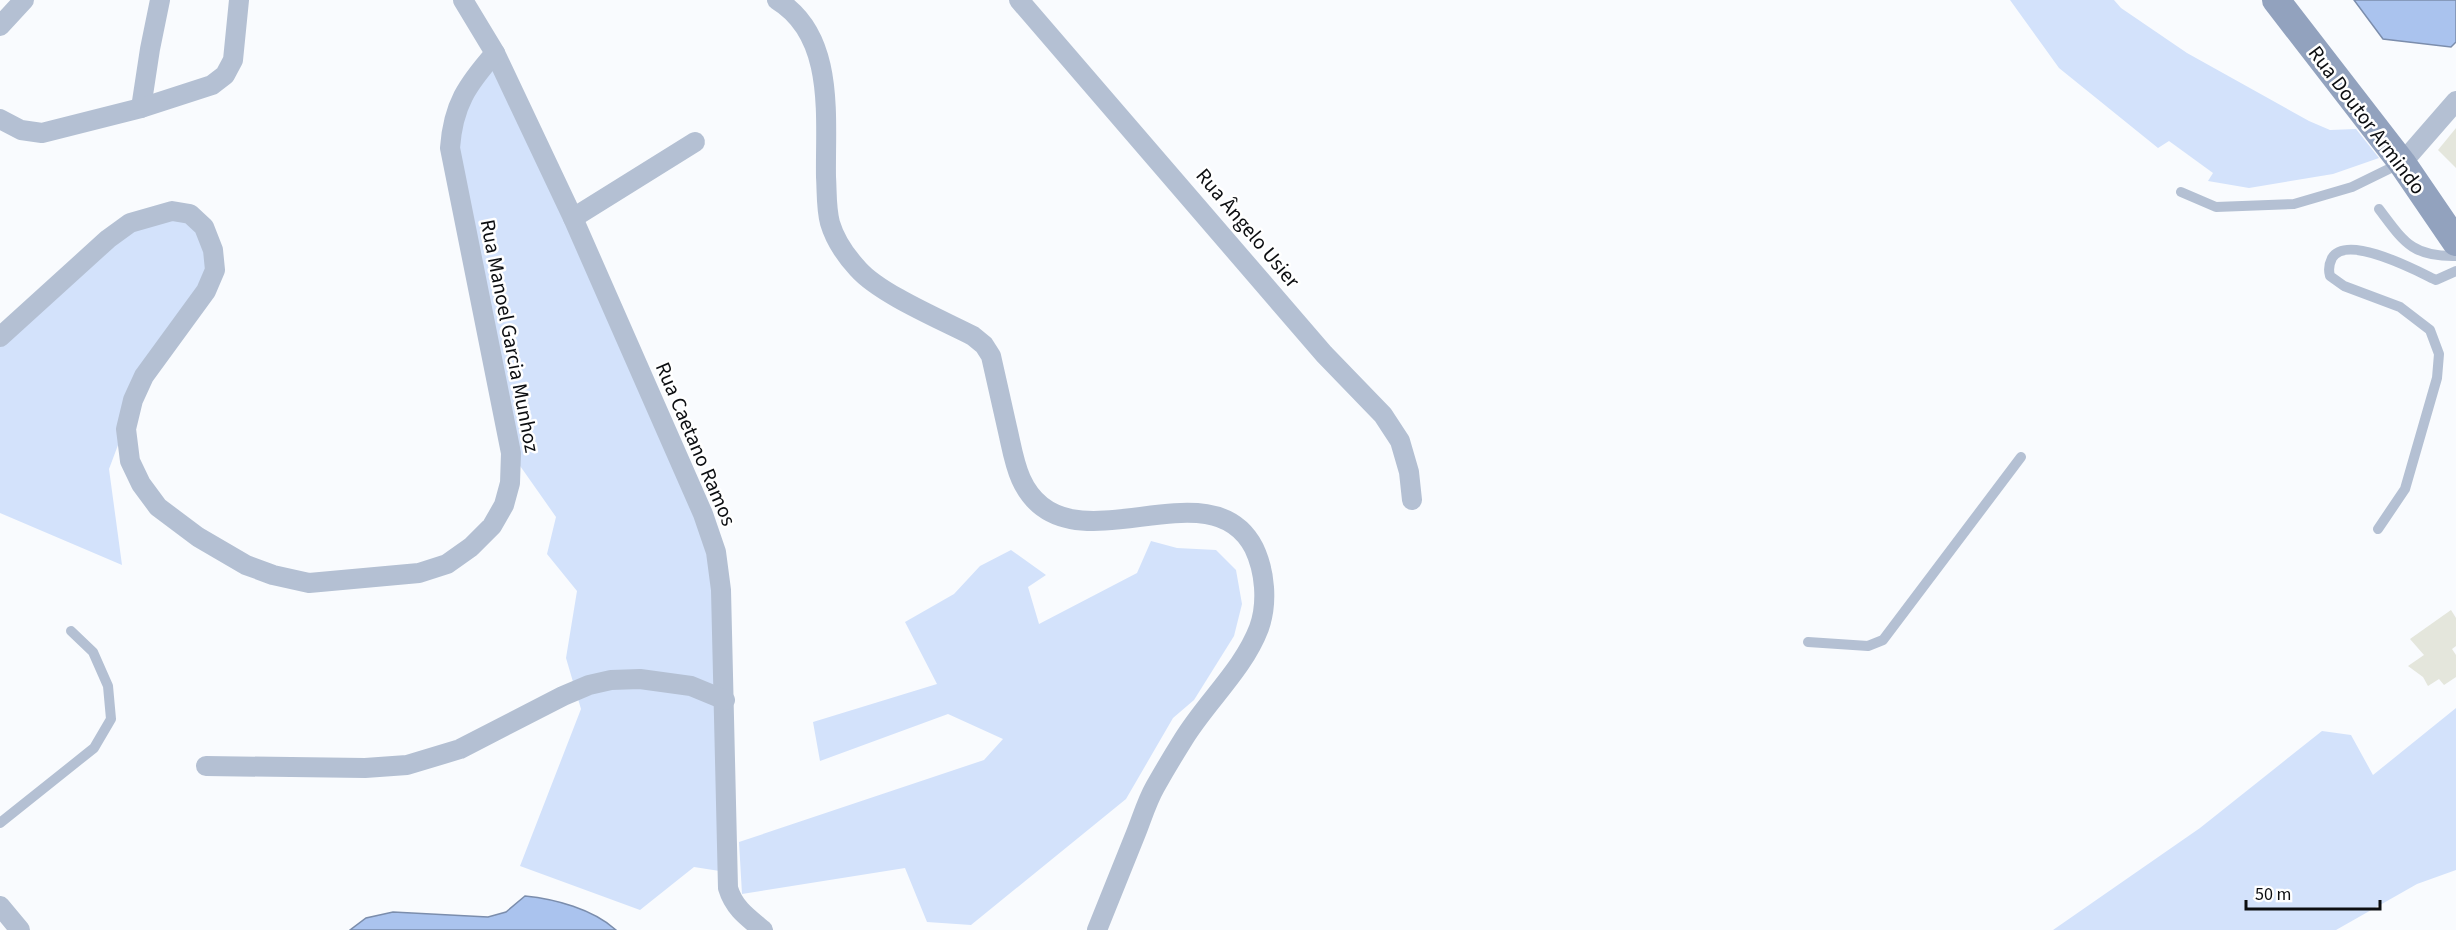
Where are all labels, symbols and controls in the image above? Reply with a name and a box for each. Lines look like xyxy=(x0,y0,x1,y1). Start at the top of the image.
street label: Rua Doutor Armindo xyxy=(2301,39,2433,201)
street label: Rua Ângelo Usier xyxy=(1189,162,1307,295)
street label: Rua Manoel Garcia Munhoz xyxy=(473,217,547,455)
street label: Rua Caetano Ramos xyxy=(648,357,744,531)
scale bar xyxy=(2246,873,2380,911)
text: 50 m xyxy=(2255,882,2291,907)

